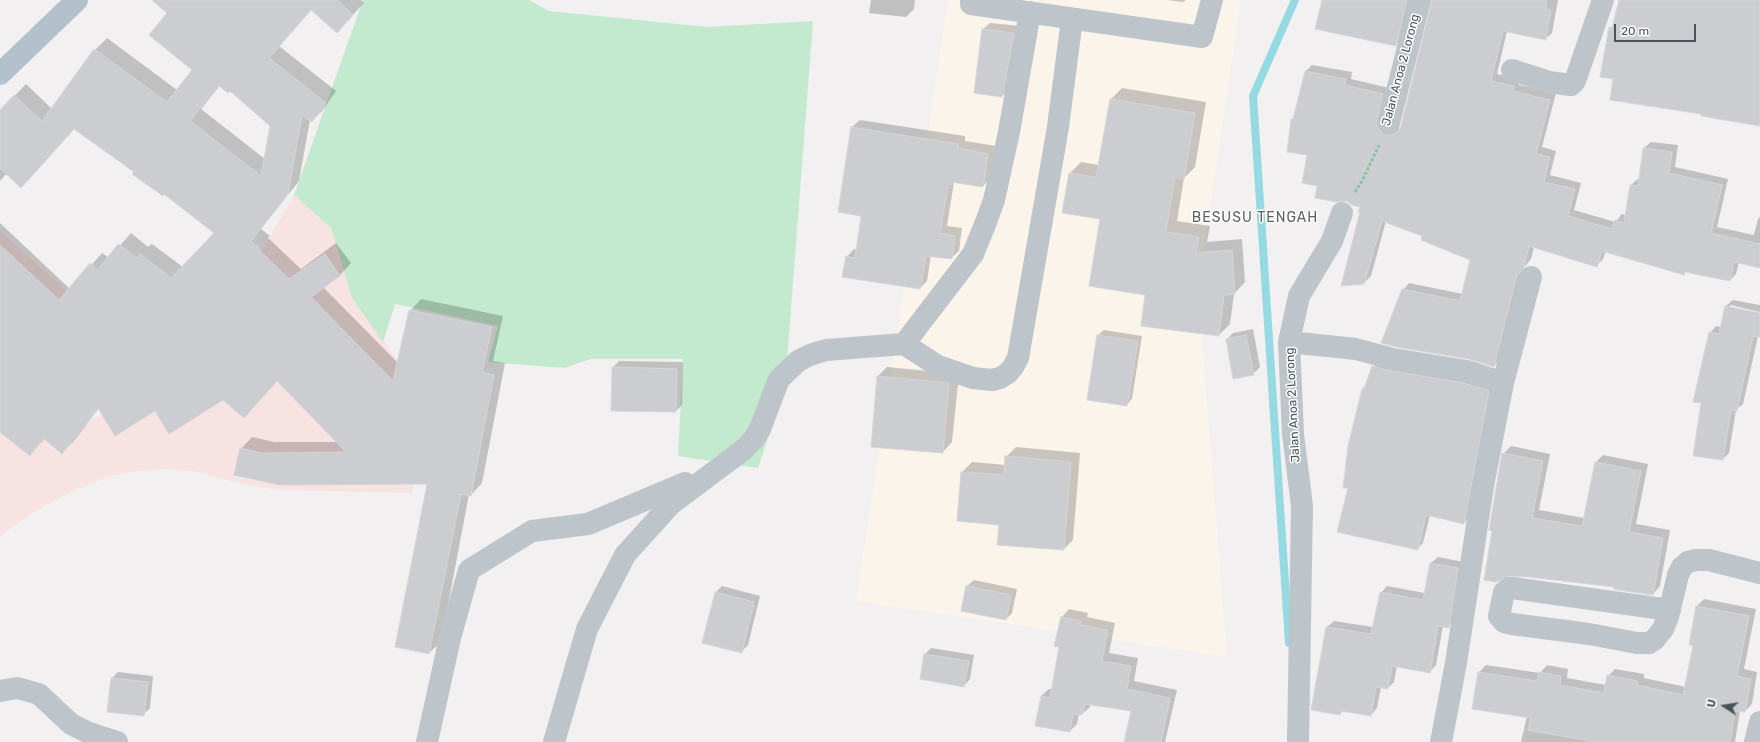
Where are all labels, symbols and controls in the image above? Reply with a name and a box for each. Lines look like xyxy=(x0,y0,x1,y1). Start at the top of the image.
street label: Jalan Anoa 2 Lorong xyxy=(1379,13,1423,127)
scale bar xyxy=(1616,16,1698,42)
text: 20 m xyxy=(1621,24,1649,38)
district label: BESUSU TENGAH xyxy=(1192,210,1318,226)
street label: Jalan Anoa 2 Lorong xyxy=(1283,347,1303,463)
north arrow xyxy=(1704,686,1744,726)
text: U xyxy=(1705,698,1719,709)

